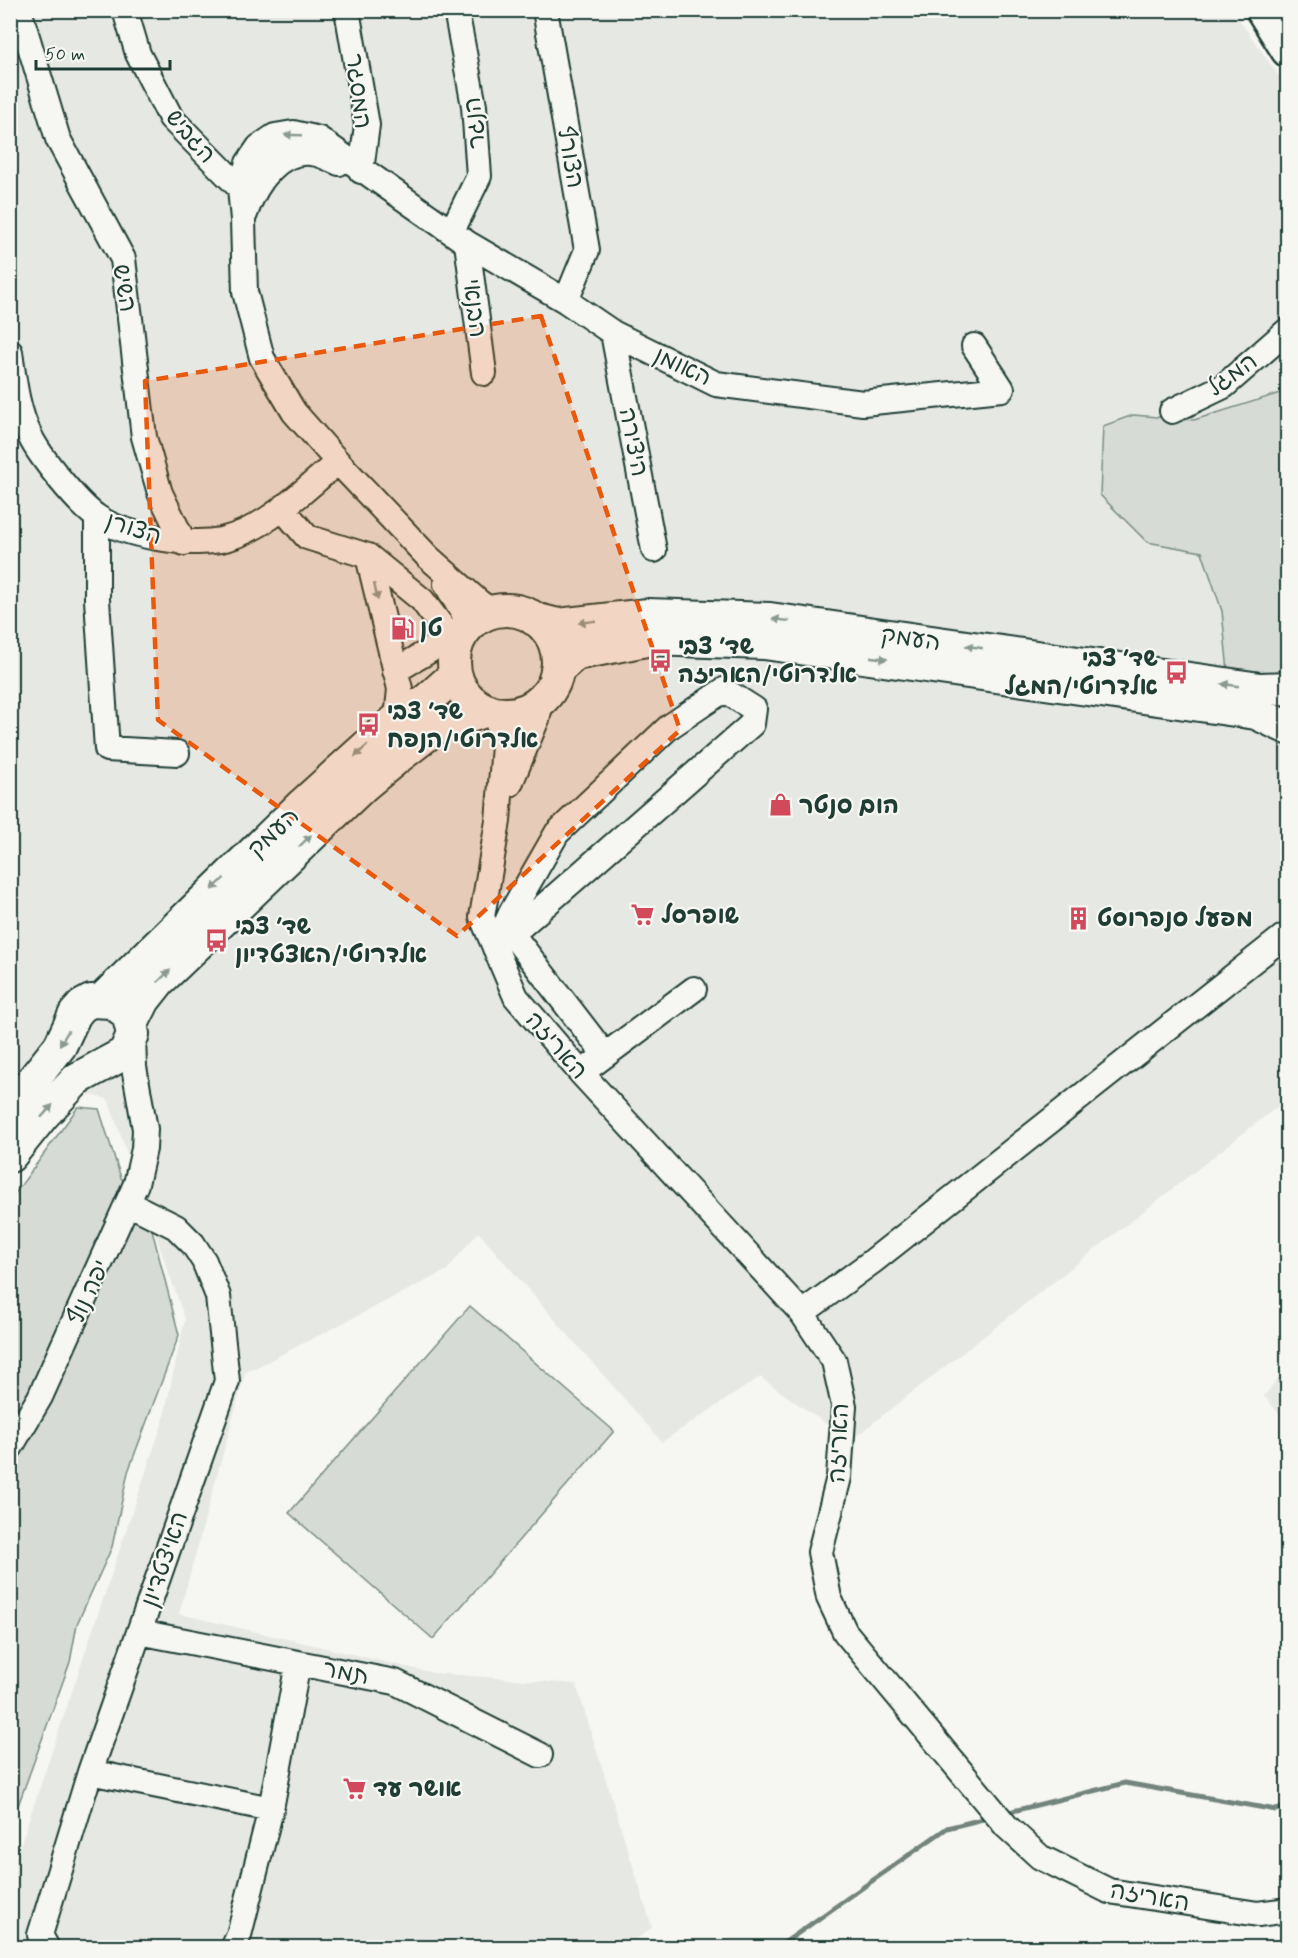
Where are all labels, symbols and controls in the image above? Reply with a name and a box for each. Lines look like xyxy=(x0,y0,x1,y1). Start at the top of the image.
scale bar xyxy=(36,33,170,71)
text: 50 m xyxy=(45,43,85,67)
street label: המסגר xyxy=(338,52,378,131)
street label: הנגר xyxy=(457,95,494,150)
street label: הגביש xyxy=(158,103,222,171)
street label: הצורף xyxy=(549,124,590,191)
one-way arrow xyxy=(283,131,302,140)
street label: השיש xyxy=(104,262,143,315)
street label: הבנאי xyxy=(455,277,492,339)
street label: האומן xyxy=(649,341,716,394)
street label: המגל xyxy=(1201,346,1264,404)
street label: היצירה xyxy=(611,405,654,479)
street label: הצורן xyxy=(102,506,166,553)
one-way arrow xyxy=(372,583,381,602)
place label: טן xyxy=(420,614,443,645)
fuel station icon: טן xyxy=(389,615,415,641)
one-way arrow xyxy=(772,615,791,625)
one-way arrow xyxy=(577,617,596,627)
street label: העמק xyxy=(879,620,943,659)
place label: שד׳ צבי אלדרוטי/האריזה xyxy=(678,632,857,691)
one-way arrow xyxy=(965,643,984,652)
place label: שד׳ צבי אלדרוטי/המגל xyxy=(1004,644,1158,703)
bus stop icon: שד׳ צבי אלדרוטי/האריזה xyxy=(647,647,673,673)
one-way arrow xyxy=(870,654,889,663)
bus stop icon: שד׳ צבי אלדרוטי/המגל xyxy=(1163,659,1189,685)
one-way arrow xyxy=(1220,680,1239,690)
place label: שד׳ צבי אלדרוטי/הנפח xyxy=(387,697,538,756)
bus stop icon: שד׳ צבי אלדרוטי/הנפח xyxy=(356,712,382,738)
one-way arrow xyxy=(354,744,369,757)
place label: הום סנטר xyxy=(799,791,899,822)
shop icon: הום סנטר xyxy=(768,792,794,818)
street label: העמק xyxy=(241,801,307,865)
one-way arrow xyxy=(298,834,313,848)
one-way arrow xyxy=(210,877,225,891)
place label: שופרסל xyxy=(661,901,740,932)
supermarket icon: שופרסל xyxy=(630,902,656,928)
place label: מפעל סנפרוסט xyxy=(1097,904,1253,935)
building icon: מפעל סנפרוסט xyxy=(1066,905,1092,931)
place label: שד׳ צבי אלדרוטי/האצטדיון xyxy=(235,912,427,971)
bus stop icon: שד׳ צבי אלדרוטי/האצטדיון xyxy=(204,927,230,953)
one-way arrow xyxy=(157,969,171,983)
street label: האריזה xyxy=(518,1006,594,1086)
one-way arrow xyxy=(58,1030,69,1047)
one-way arrow xyxy=(40,1104,53,1119)
street label: יפה נוף xyxy=(61,1255,118,1330)
street label: האריזה xyxy=(822,1402,857,1484)
street label: האיצטדיון xyxy=(135,1507,196,1611)
street label: תמר xyxy=(320,1654,371,1693)
place label: אושר עד xyxy=(373,1774,462,1805)
supermarket icon: אושר עד xyxy=(342,1775,368,1801)
street label: האריזה xyxy=(1108,1875,1192,1920)

